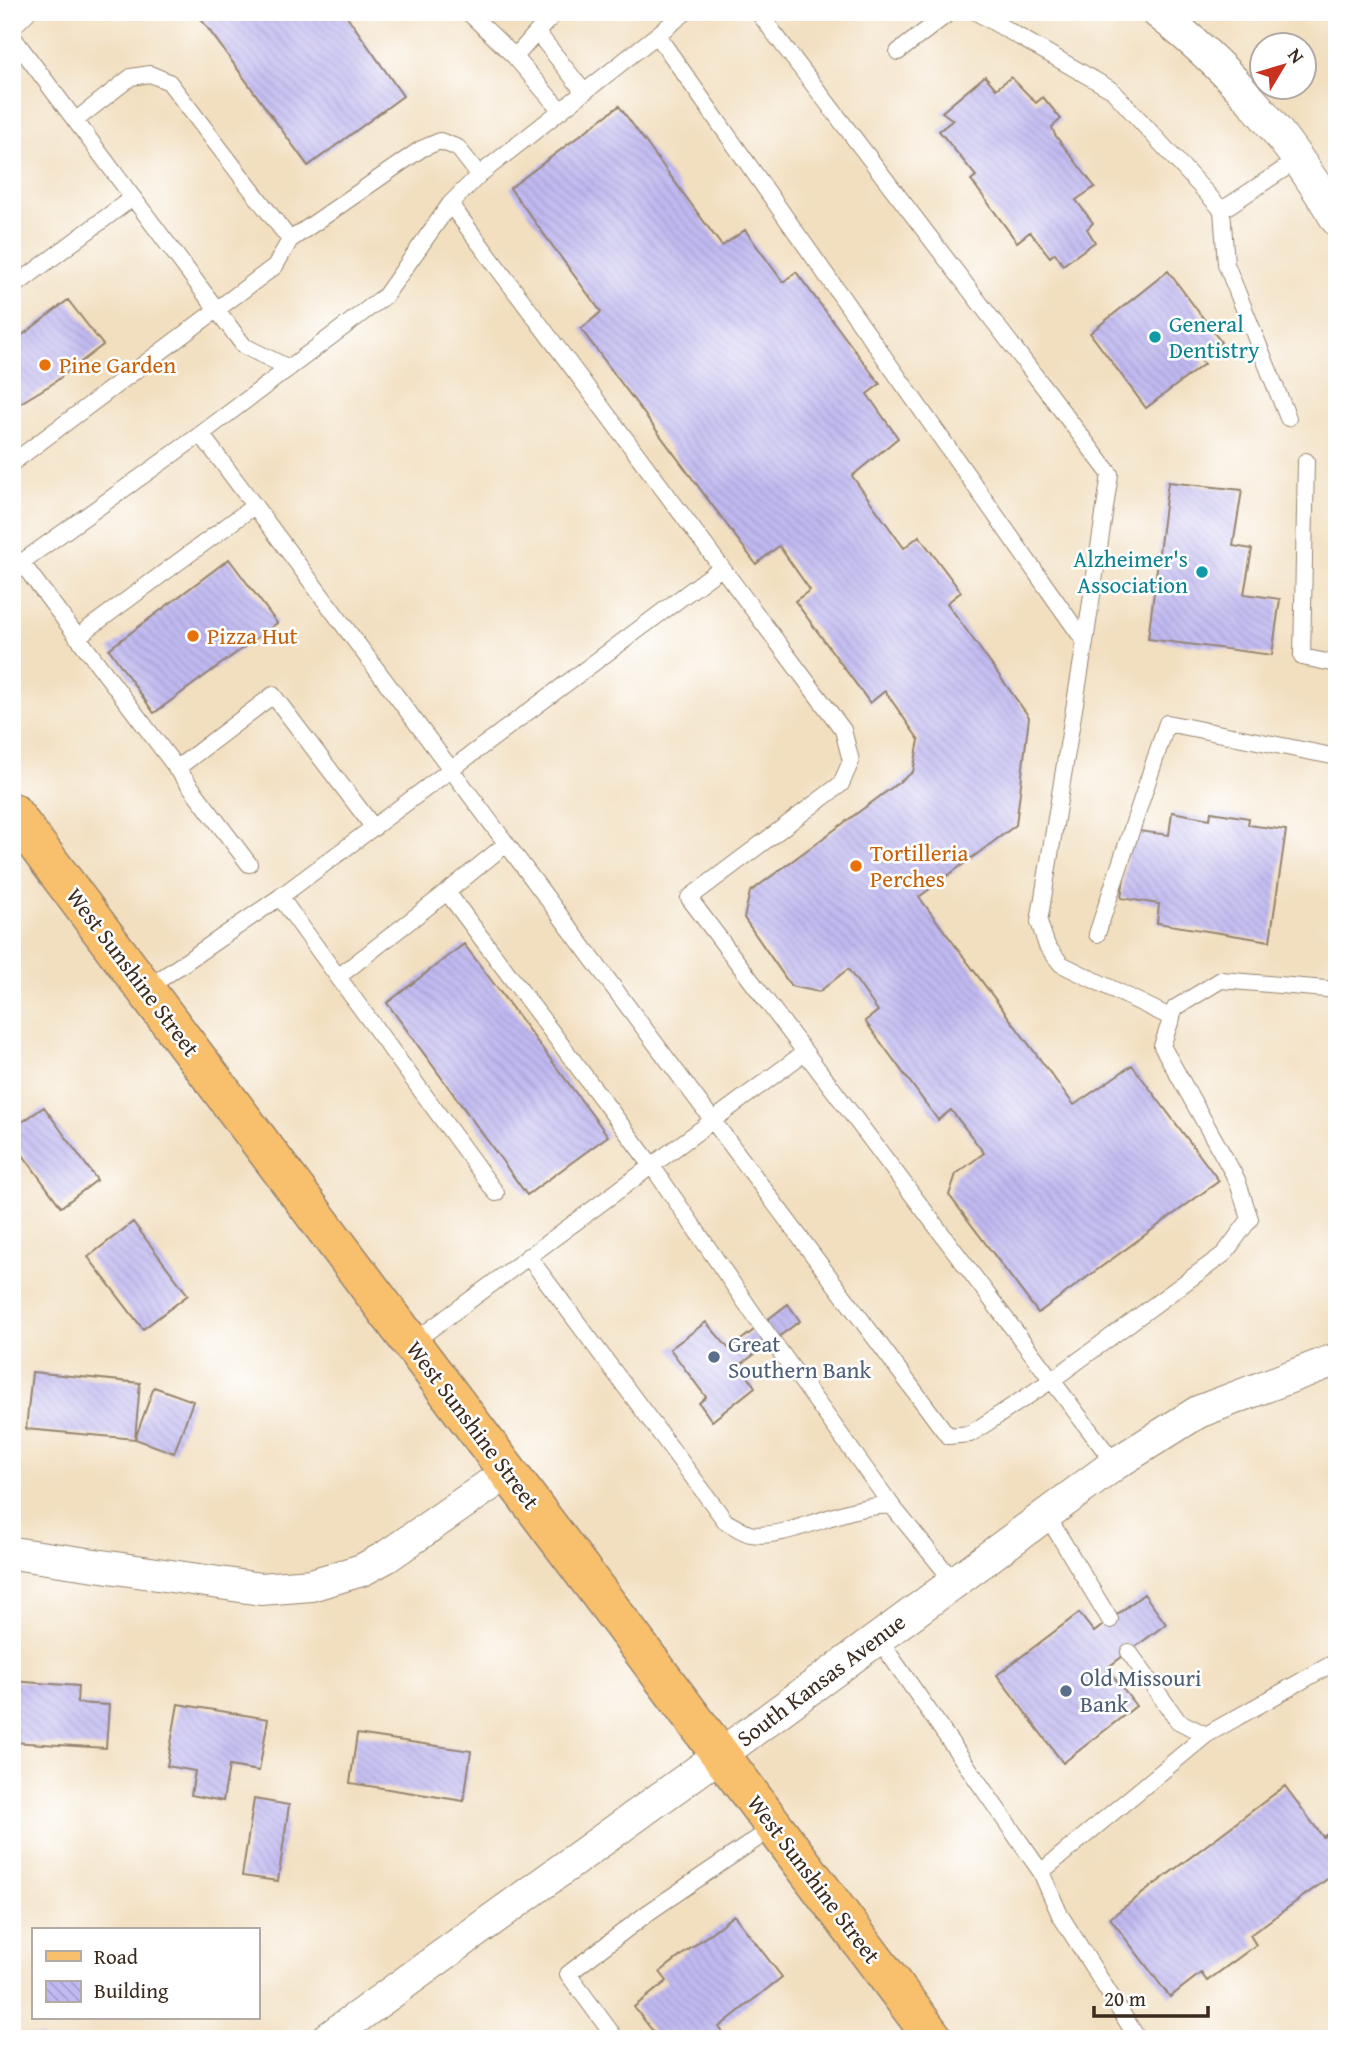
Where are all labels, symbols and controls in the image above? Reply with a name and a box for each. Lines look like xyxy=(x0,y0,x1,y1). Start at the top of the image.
north arrow xyxy=(1248,32,1318,102)
text: N xyxy=(1281,42,1312,69)
place label: General Dentistry xyxy=(1169,307,1260,366)
marker: General Dentistry xyxy=(1147,329,1163,345)
place label: Pine Garden xyxy=(59,348,176,381)
marker: Pine Garden xyxy=(37,357,53,373)
place label: Alzheimer's Association xyxy=(1073,542,1188,601)
marker: Alzheimer's Association xyxy=(1194,564,1210,580)
place label: Pizza Hut xyxy=(207,619,298,652)
marker: Pizza Hut xyxy=(185,628,201,644)
place label: Tortilleria Perches xyxy=(870,836,968,895)
marker: Tortilleria Perches xyxy=(848,858,864,874)
street label: West Sunshine Street xyxy=(59,880,208,1063)
place label: Great Southern Bank xyxy=(728,1327,872,1386)
street label: West Sunshine Street xyxy=(399,1333,548,1516)
marker: Great Southern Bank xyxy=(706,1349,722,1365)
street label: South Kansas Avenue xyxy=(729,1605,912,1754)
place label: Old Missouri Bank xyxy=(1080,1661,1201,1720)
marker: Old Missouri Bank xyxy=(1058,1683,1074,1699)
street label: West Sunshine Street xyxy=(740,1787,889,1970)
legend xyxy=(32,1928,259,2020)
text: Road xyxy=(94,1941,139,1972)
scale bar xyxy=(1094,1974,1207,2018)
text: Building xyxy=(94,1975,169,2006)
text: 20 m xyxy=(1104,1983,1146,2014)

